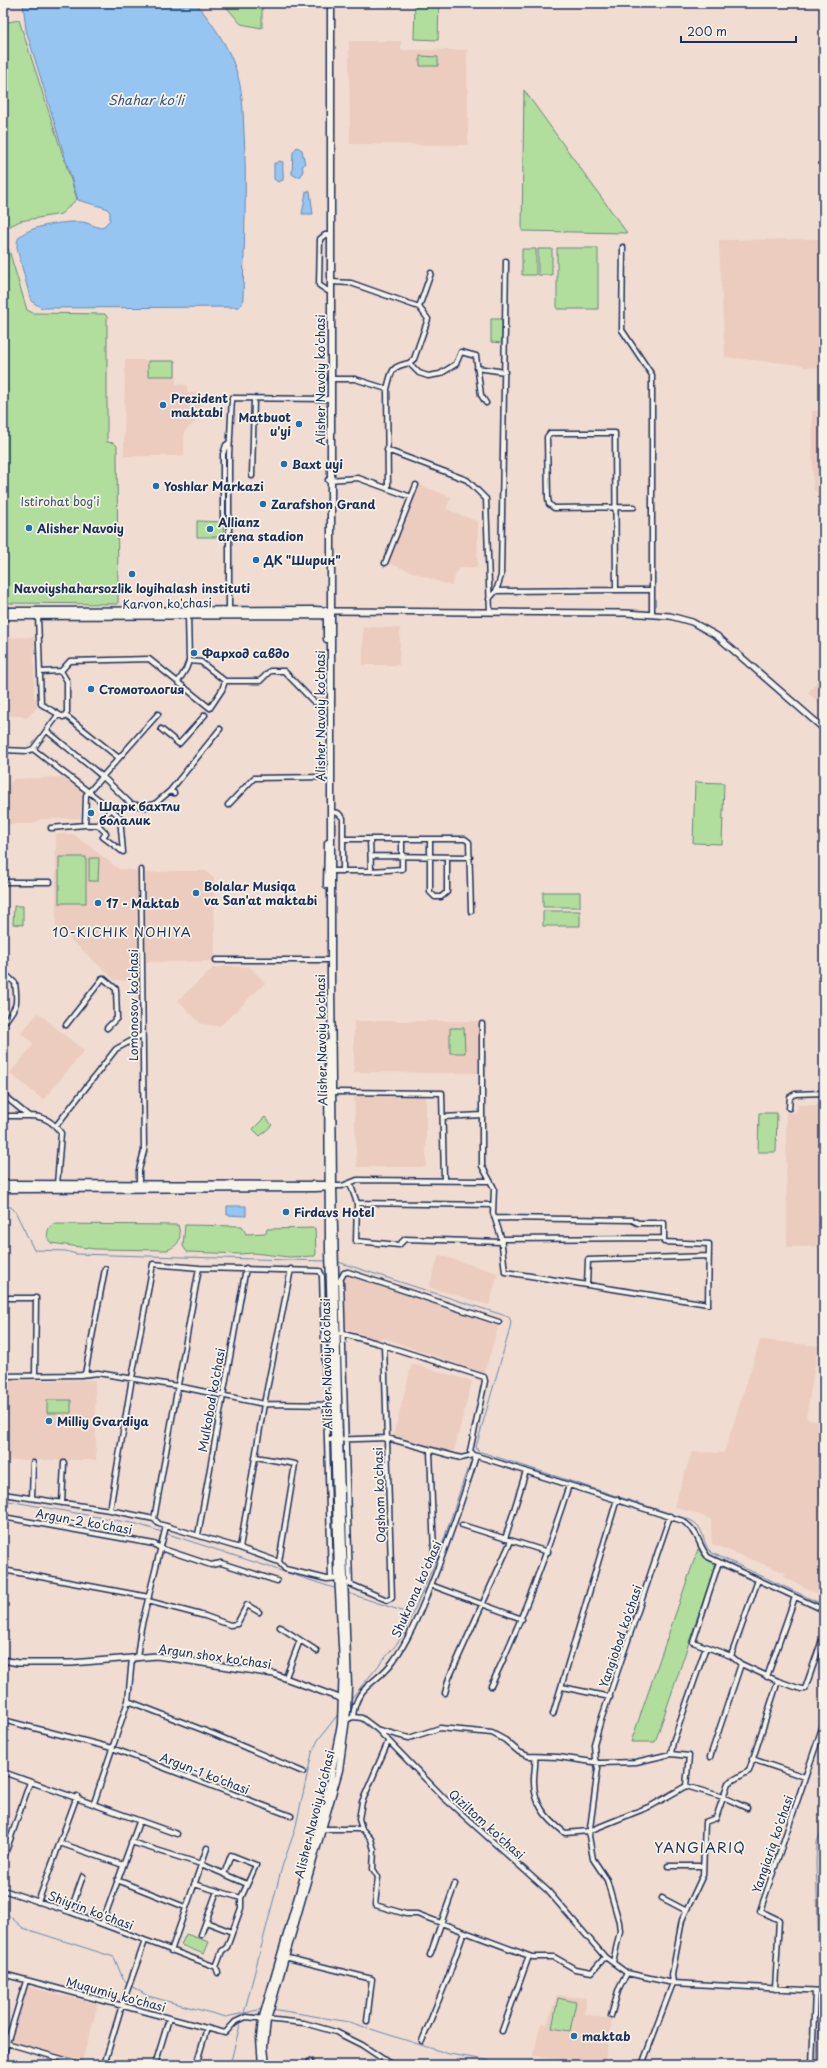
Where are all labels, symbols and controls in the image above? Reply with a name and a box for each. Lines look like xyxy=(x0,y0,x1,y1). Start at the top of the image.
scale bar xyxy=(681,18,796,44)
text: 200 m xyxy=(687,22,727,40)
water label: Shahar ko'li xyxy=(108,90,186,109)
street label: Alisher Navoiy ko'chasi xyxy=(311,314,329,446)
place label: Prezident maktabi xyxy=(171,389,228,421)
marker: Prezident maktabi xyxy=(158,400,168,410)
place label: Matbuot u'yi xyxy=(238,408,291,440)
marker: Matbuot u'yi xyxy=(294,419,304,429)
place label: Baxt uyi xyxy=(292,455,343,473)
marker: Baxt uyi xyxy=(279,459,289,469)
place label: Yoshlar Markazi xyxy=(164,477,264,495)
marker: Yoshlar Markazi xyxy=(151,481,161,491)
park label: Istirohat bog'i xyxy=(20,492,100,510)
place label: Zarafshon Grand xyxy=(271,495,375,513)
marker: Zarafshon Grand xyxy=(258,499,268,509)
place label: Allianz arena stadion xyxy=(217,513,304,545)
place label: Alisher Navoiy xyxy=(36,519,124,537)
marker: Alisher Navoiy xyxy=(24,523,34,533)
marker: Allianz arena stadion xyxy=(205,524,215,534)
place label: ДК "Ширин" xyxy=(263,551,341,569)
marker: ДК "Ширин" xyxy=(251,555,261,565)
marker: Navoiyshaharsozlik loyihalash instituti xyxy=(127,569,137,579)
place label: Navoiyshaharsozlik loyihalash instituti xyxy=(14,579,251,597)
street label: Karvon ko'chasi xyxy=(122,593,212,613)
place label: Фарход савдо xyxy=(202,644,290,662)
marker: Фарход савдо xyxy=(189,648,199,658)
street label: Alisher Navoiy ko'chasi xyxy=(311,650,329,782)
place label: Стомотология xyxy=(99,680,185,698)
marker: Стомотология xyxy=(86,684,96,694)
place label: Шарк бахтли болалик xyxy=(99,797,180,829)
marker: Шарк бахтли болалик xyxy=(86,808,96,818)
place label: Bolalar Musiqa va San'at maktabi xyxy=(204,877,318,909)
marker: Bolalar Musiqa va San'at maktabi xyxy=(191,888,201,898)
place label: 17 - Maktab xyxy=(106,894,179,912)
marker: 17 - Maktab xyxy=(93,898,103,908)
district label: 10-KICHIK NOHIYA xyxy=(52,922,192,941)
street label: Lomonosov ko'chasi xyxy=(124,949,142,1061)
street label: Alisher Navoiy ko'chasi xyxy=(311,974,331,1106)
place label: Firdavs Hotel xyxy=(294,1203,374,1221)
marker: Firdavs Hotel xyxy=(281,1207,291,1217)
street label: Alisher Navoiy ko'chasi xyxy=(316,1298,336,1430)
street label: Mulkobod ko'chasi xyxy=(193,1347,229,1453)
place label: Milliy Gvardiya xyxy=(57,1412,149,1430)
marker: Milliy Gvardiya xyxy=(44,1416,54,1426)
street label: Oqshom ko'chasi xyxy=(368,1447,390,1543)
street label: Argun-2 ko'chasi xyxy=(34,1504,134,1538)
street label: Shukrona ko'chasi xyxy=(386,1538,446,1640)
street label: Yangiobod ko'chasi xyxy=(594,1582,646,1690)
street label: Argun shox ko'chasi xyxy=(157,1639,273,1673)
street label: Argun-1 ko'chasi xyxy=(158,1748,252,1798)
street label: Alisher Navoiy ko'chasi xyxy=(289,1748,339,1880)
street label: Qiziltom ko'chasi xyxy=(445,1785,529,1863)
street label: Yangiariq ko'chasi xyxy=(747,1793,797,1895)
district label: YANGIARIQ xyxy=(654,1837,746,1858)
street label: Shiyrin ko'chasi xyxy=(46,1886,136,1934)
street label: Muqumiy ko'chasi xyxy=(64,1972,168,2016)
place label: maktab xyxy=(582,2027,630,2045)
marker: maktab xyxy=(569,2031,579,2041)

